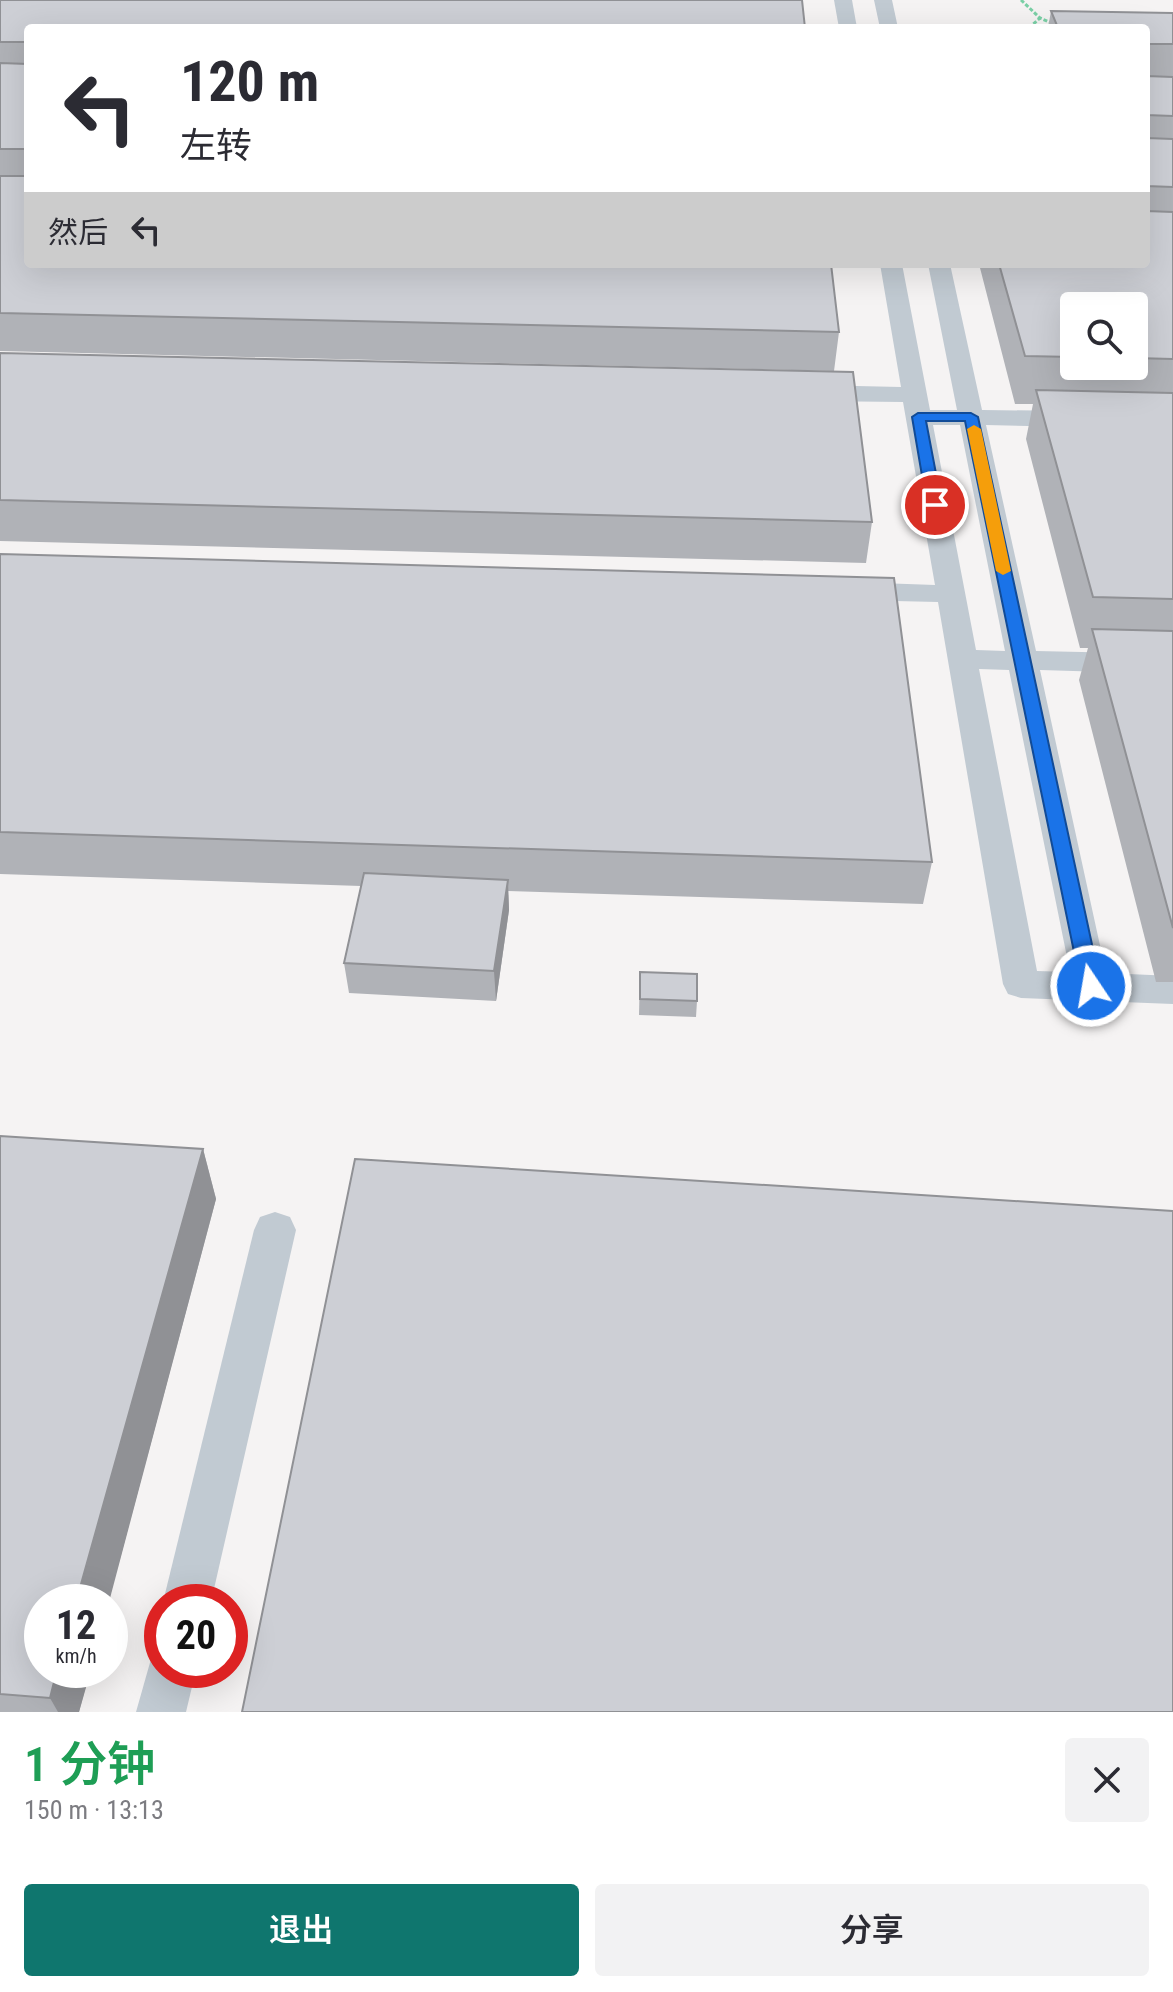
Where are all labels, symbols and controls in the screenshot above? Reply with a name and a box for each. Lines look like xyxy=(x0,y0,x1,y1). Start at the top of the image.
text: 120 m xyxy=(180,49,319,115)
icon: left xyxy=(48,56,152,160)
text: 左转 xyxy=(180,125,252,167)
icon: left xyxy=(124,208,168,252)
text: 然后 xyxy=(48,215,108,250)
map controls xyxy=(1060,292,1148,380)
button: search xyxy=(1060,292,1148,380)
pin xyxy=(901,471,969,539)
icon: arrive xyxy=(913,483,957,527)
position arrow xyxy=(1049,944,1133,1028)
speed limit sign: 20 xyxy=(144,1584,248,1688)
text: 12 xyxy=(56,1602,96,1649)
text: km/h xyxy=(55,1644,97,1668)
text: 1 分钟 xyxy=(24,1736,155,1793)
button: close xyxy=(1065,1738,1149,1822)
text: 150 m · 13:13 xyxy=(24,1795,164,1825)
button: 退出 xyxy=(24,1884,579,1976)
button: 分享 xyxy=(595,1884,1149,1976)

